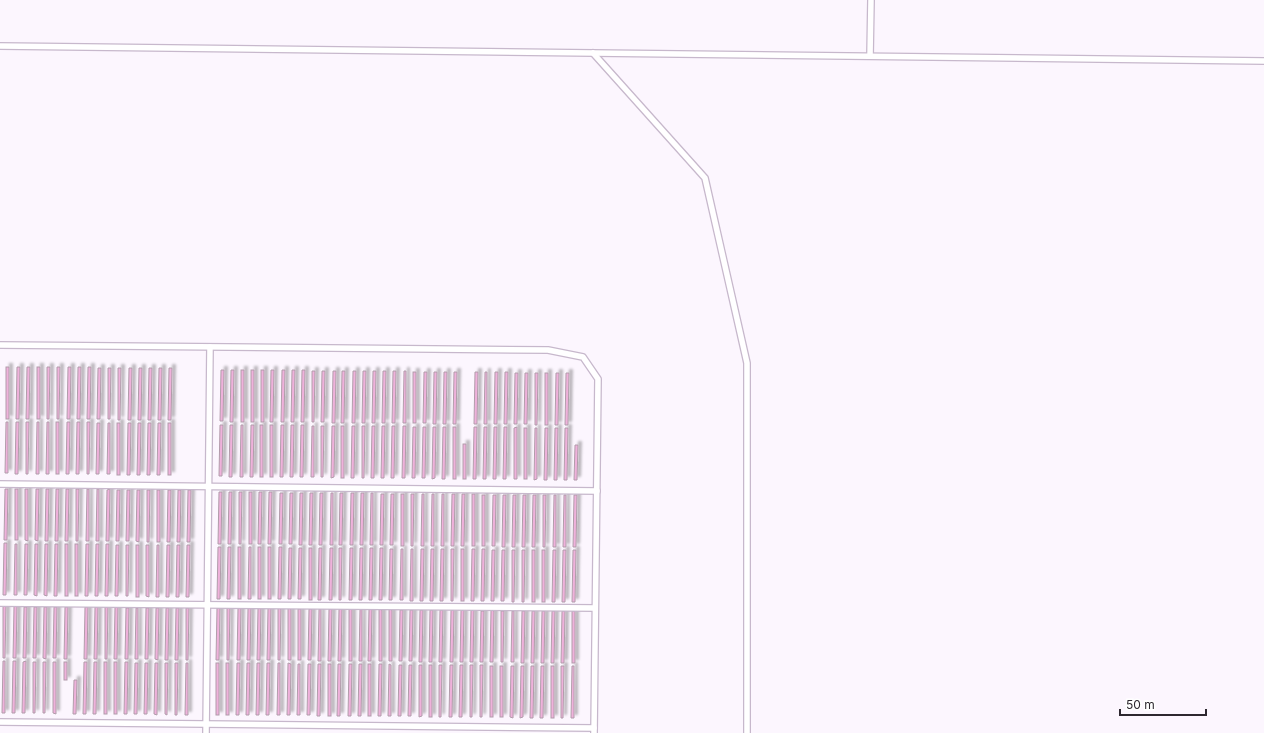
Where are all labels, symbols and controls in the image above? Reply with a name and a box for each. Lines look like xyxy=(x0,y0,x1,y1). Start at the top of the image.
scale bar xyxy=(1120,691,1206,717)
text: 50 m xyxy=(1126,697,1155,712)

